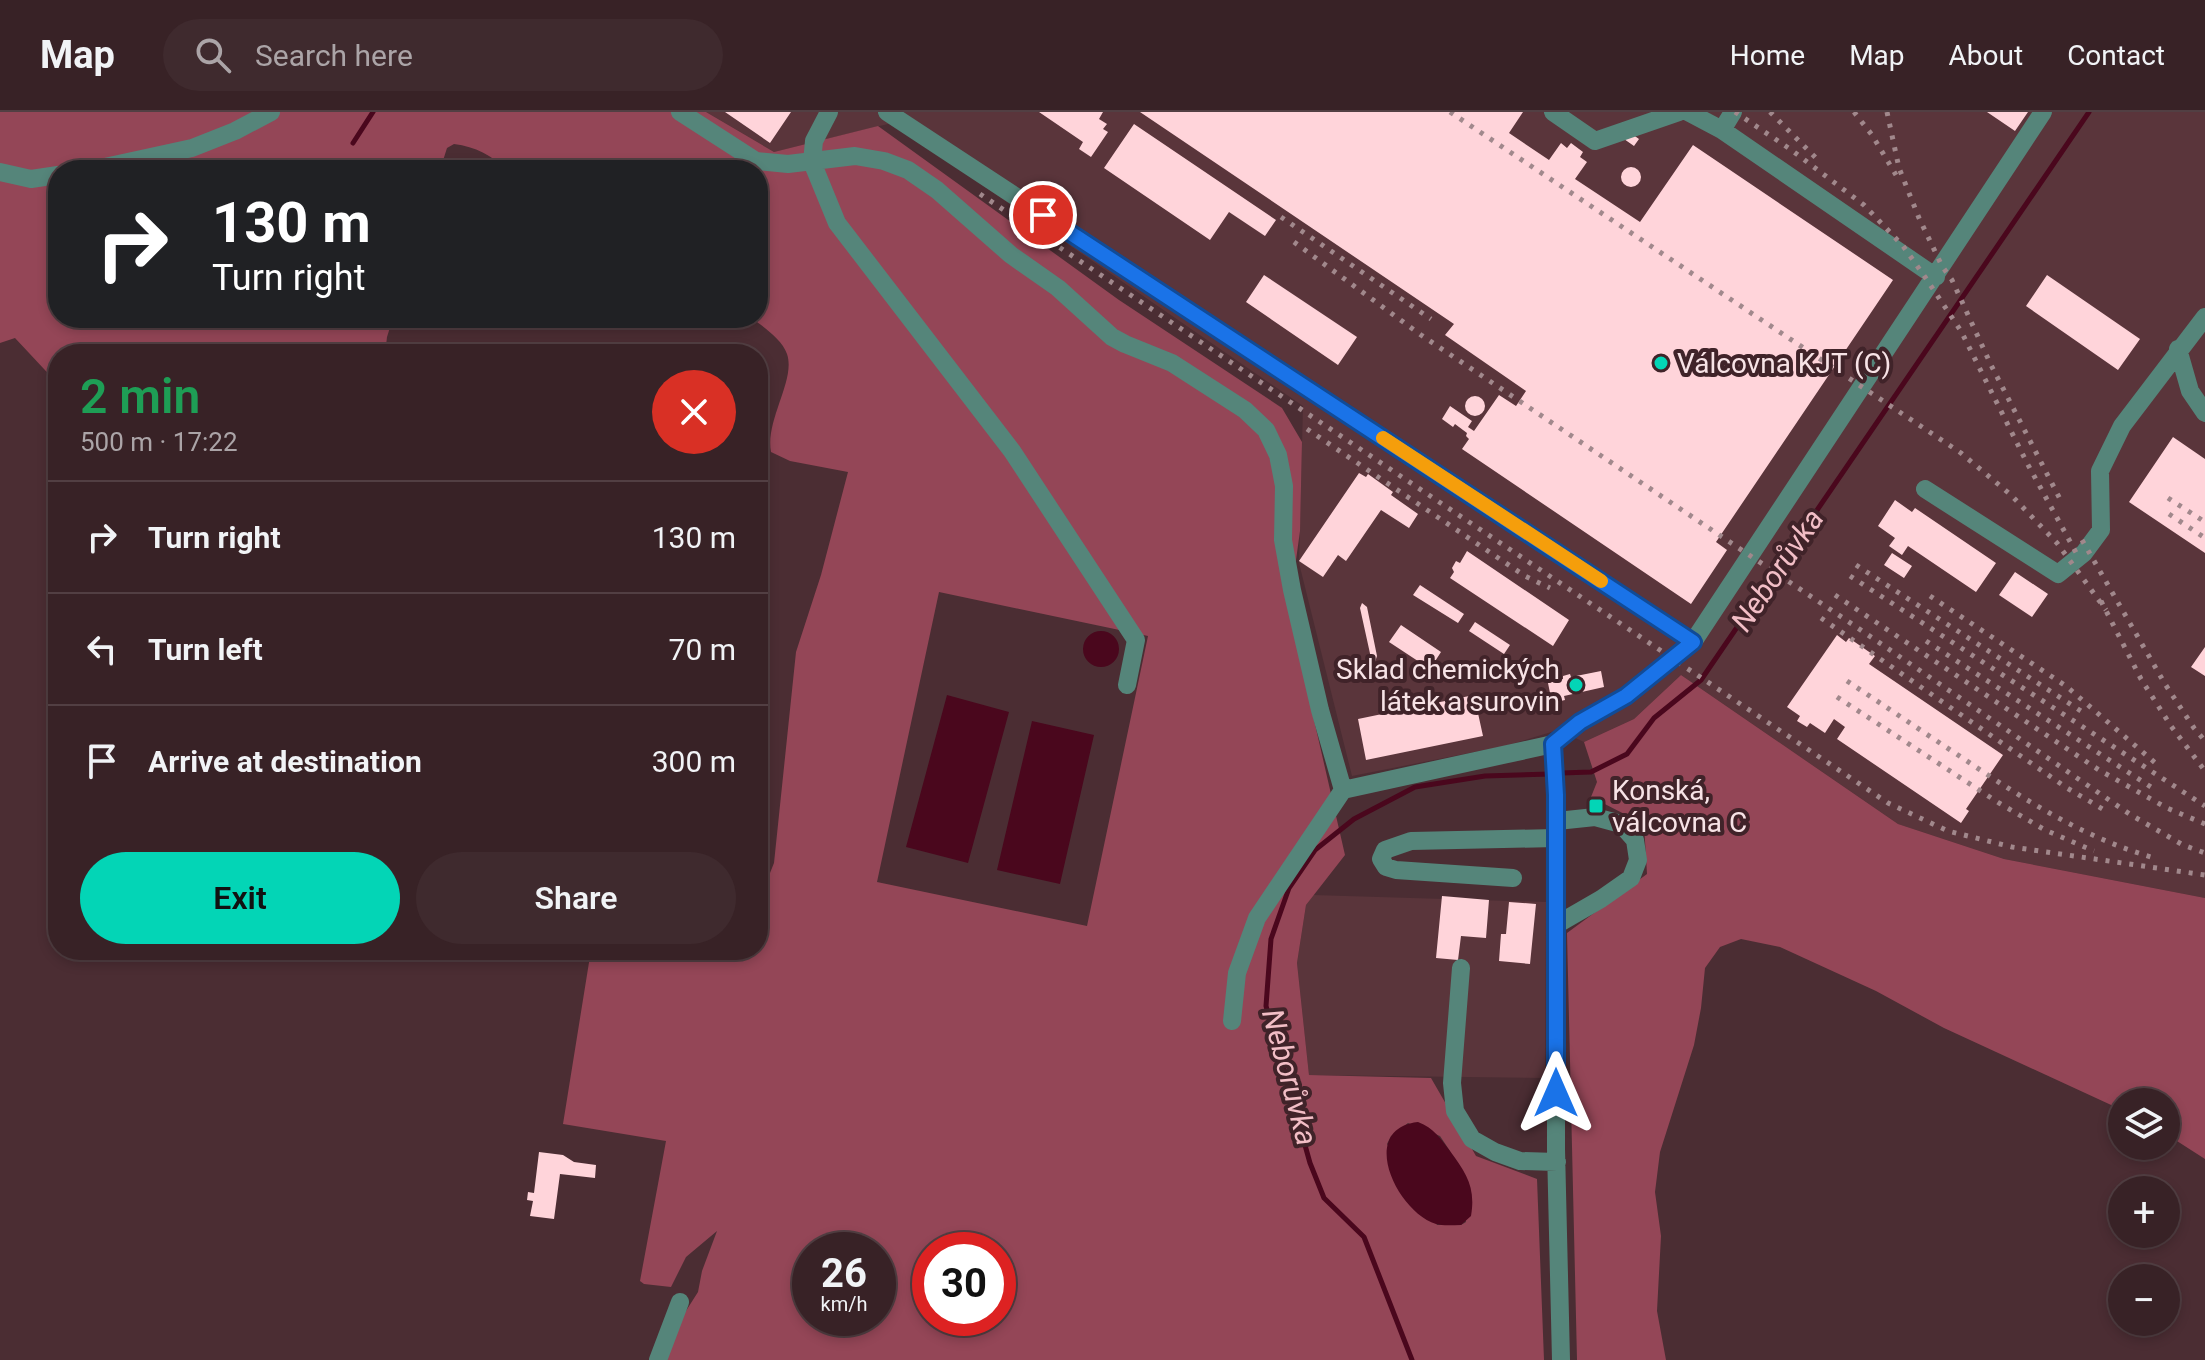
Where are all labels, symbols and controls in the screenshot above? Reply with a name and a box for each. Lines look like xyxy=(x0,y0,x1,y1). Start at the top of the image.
search box xyxy=(163,19,723,91)
text: Map xyxy=(40,33,115,77)
icon: search xyxy=(191,33,235,77)
text: Search here xyxy=(255,38,413,73)
text: Home xyxy=(1730,39,1805,72)
text: Map xyxy=(1849,39,1905,72)
text: About xyxy=(1949,39,2023,72)
text: Contact xyxy=(2067,39,2165,72)
pin xyxy=(1009,181,1077,249)
text: 130 m xyxy=(212,190,371,256)
icon: right xyxy=(80,192,184,296)
icon: arrive xyxy=(1021,193,1065,237)
text: Turn right xyxy=(212,257,365,299)
place label: Válcovna KJT (C) xyxy=(1677,347,1891,380)
marker: Válcovna KJT (C) xyxy=(1652,354,1670,372)
text: 2 min xyxy=(80,368,200,425)
button: close xyxy=(652,370,736,454)
text: 500 m · 17:22 xyxy=(80,427,238,457)
water label: Neborůvka xyxy=(1723,502,1831,638)
icon: right xyxy=(80,515,124,559)
text: Turn right xyxy=(148,520,281,555)
text: 130 m xyxy=(652,520,736,555)
icon: left xyxy=(80,627,124,671)
text: Turn left xyxy=(148,632,263,667)
text: 70 m xyxy=(669,632,736,667)
place label: Sklad chemických látek a surovin xyxy=(1336,653,1560,718)
marker: Sklad chemických látek a surovin xyxy=(1567,676,1585,694)
icon: arrive xyxy=(80,739,124,783)
text: Arrive at destination xyxy=(148,744,422,779)
text: 300 m xyxy=(652,744,736,779)
place label: Konská, válcovna C xyxy=(1612,774,1747,839)
marker: Konská, válcovna C xyxy=(1587,797,1605,815)
button: Exit xyxy=(80,852,400,944)
button: Share xyxy=(416,852,736,944)
water label: Neborůvka xyxy=(1255,1005,1325,1149)
position arrow xyxy=(1514,1051,1598,1135)
map controls xyxy=(2108,1088,2180,1336)
button: layers xyxy=(2108,1088,2180,1160)
button: + xyxy=(2108,1176,2180,1248)
speed limit sign: 30 xyxy=(912,1232,1016,1336)
text: 26 xyxy=(821,1250,867,1297)
button: − xyxy=(2108,1264,2180,1336)
text: km/h xyxy=(821,1292,867,1316)

